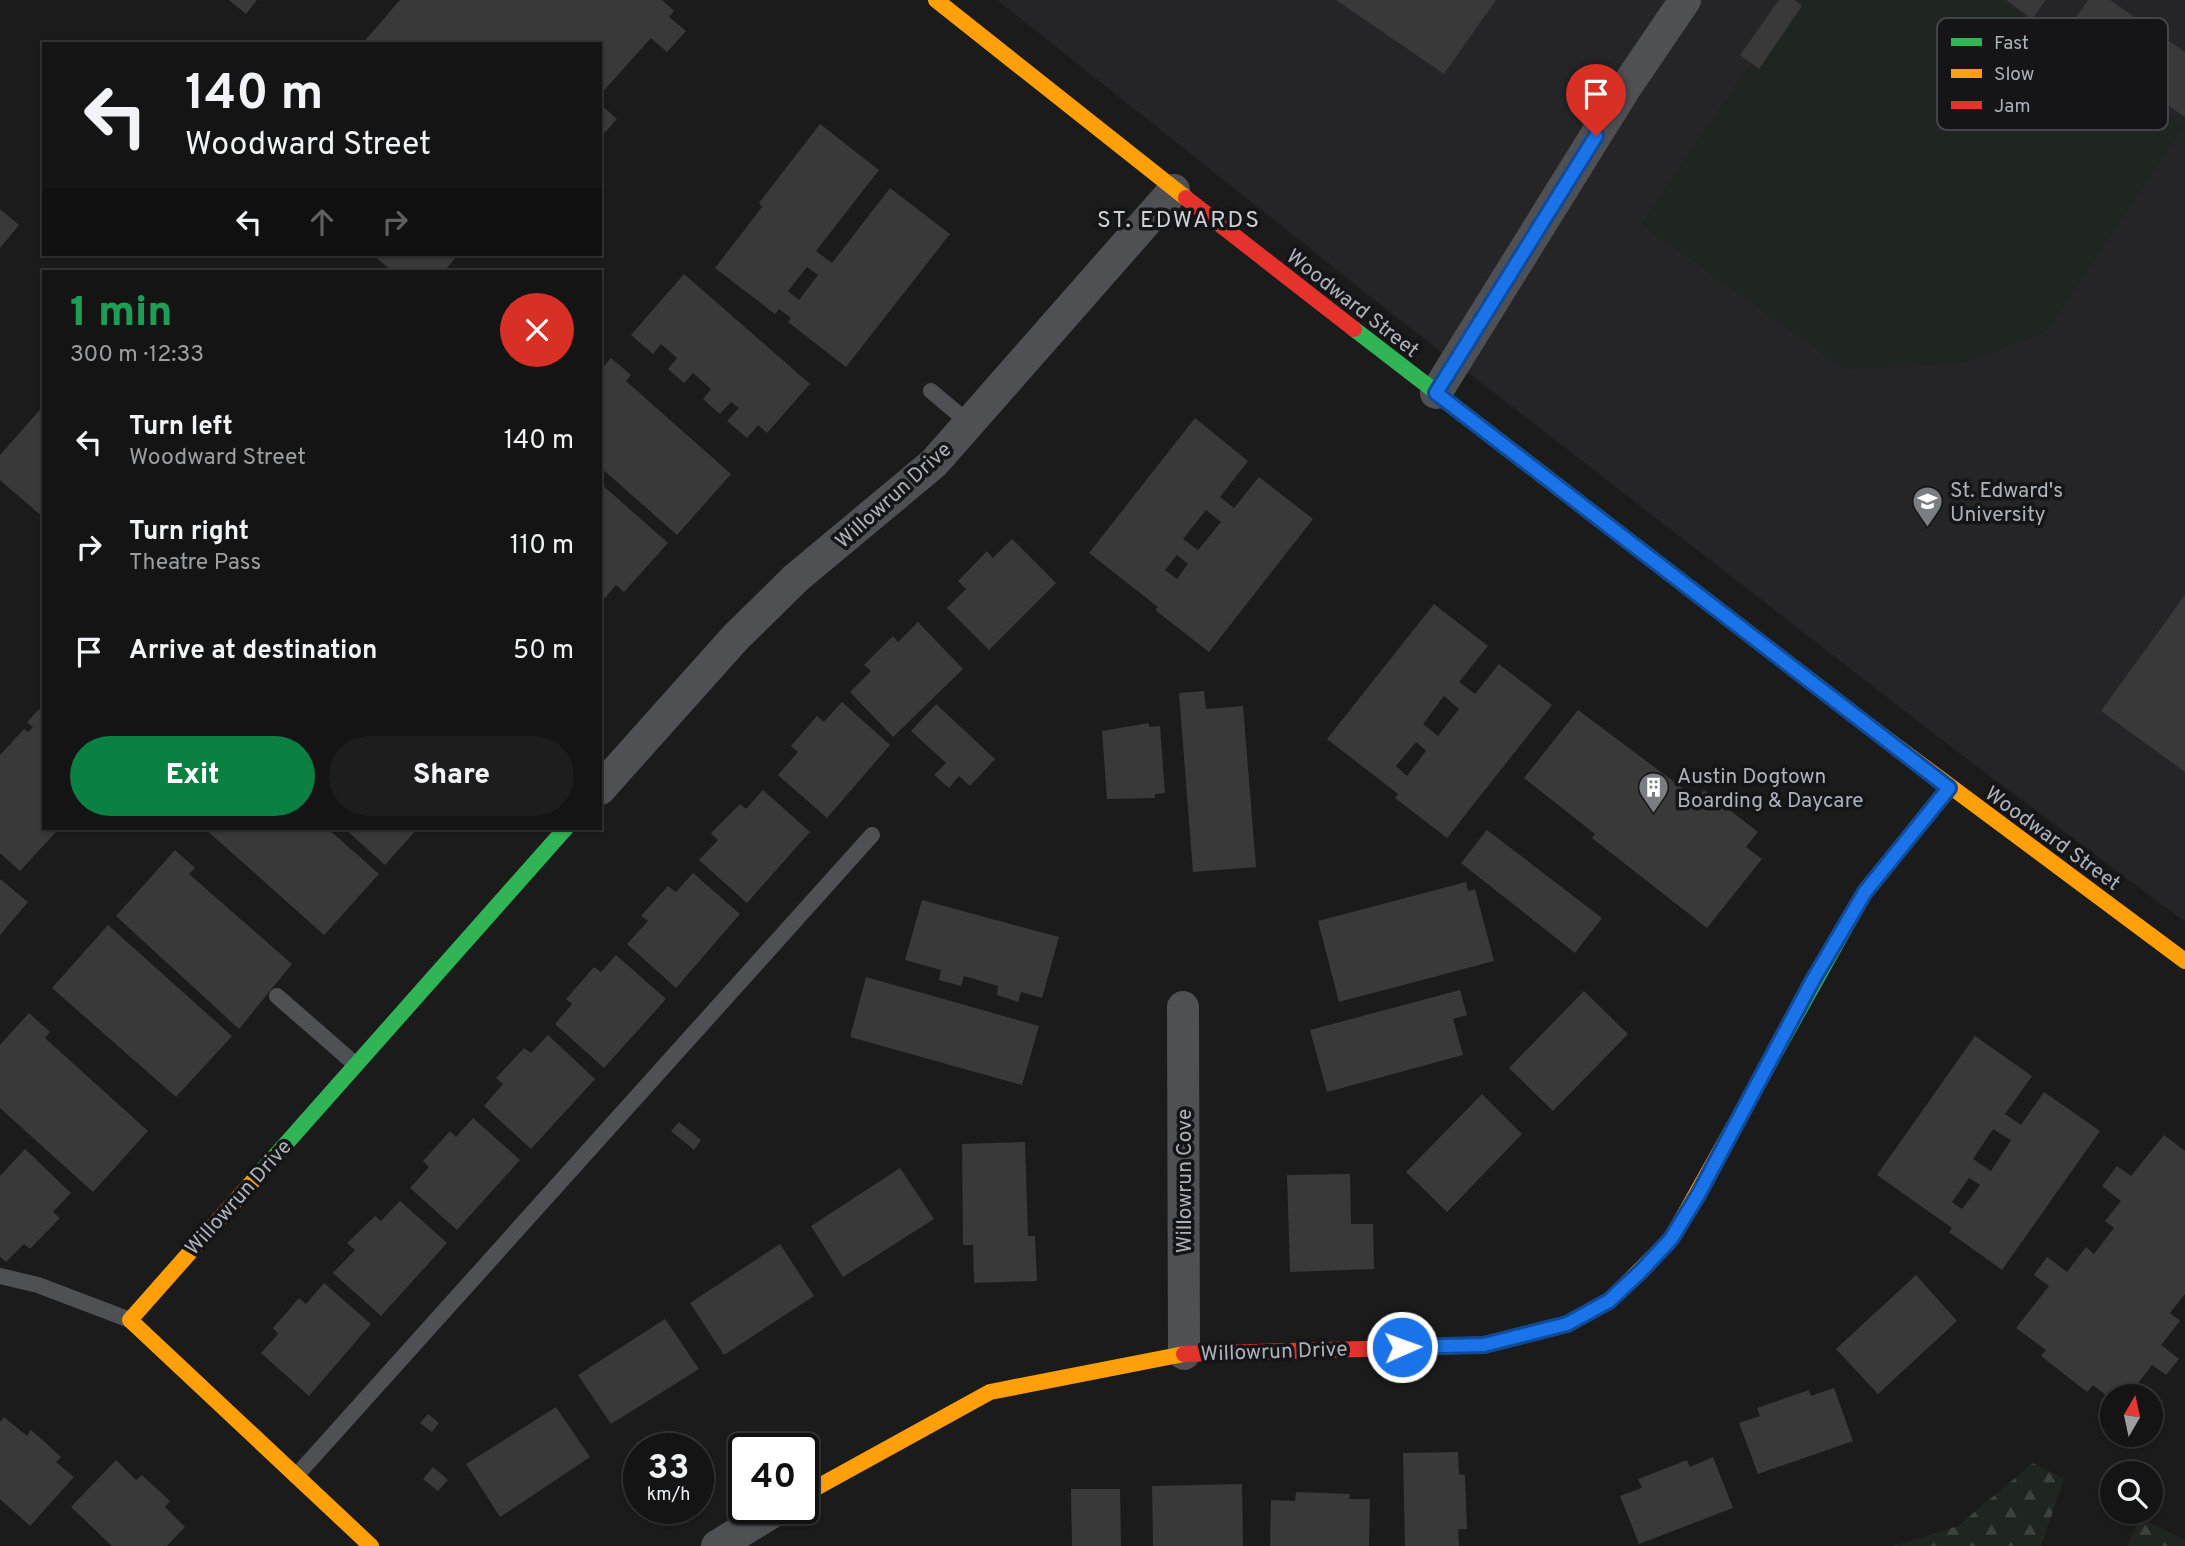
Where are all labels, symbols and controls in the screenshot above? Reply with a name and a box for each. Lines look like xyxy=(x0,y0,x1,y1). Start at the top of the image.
legend xyxy=(1937,18,2168,130)
text: Fast xyxy=(1994,32,2029,56)
text: Slow xyxy=(1994,63,2034,87)
pin xyxy=(1566,64,1626,136)
text: 140 m xyxy=(185,65,324,127)
icon: left xyxy=(70,70,161,161)
icon: arrive xyxy=(1577,75,1615,113)
text: Jam xyxy=(1994,95,2031,119)
text: Woodward Street xyxy=(185,126,431,166)
icon: left xyxy=(230,203,268,241)
icon: ahead xyxy=(303,203,341,241)
icon: right xyxy=(376,203,414,241)
district label: ST. EDWARDS xyxy=(1097,207,1261,236)
street label: Woodward Street xyxy=(1280,244,1424,365)
text: 1 min xyxy=(70,288,173,341)
button: close xyxy=(500,293,574,367)
text: 300 m · 12:33 xyxy=(70,341,204,370)
text: Turn left xyxy=(129,411,233,444)
icon: left xyxy=(70,423,108,461)
text: 140 m xyxy=(504,425,574,458)
street label: Willowrun Drive xyxy=(830,437,958,555)
text: Woodward Street xyxy=(129,444,306,473)
place label: St. Edward's University xyxy=(1950,478,2063,529)
school or university icon: St. Edward's University xyxy=(1910,485,1944,529)
text: Turn right xyxy=(129,516,249,549)
icon: right xyxy=(70,528,108,566)
text: 110 m xyxy=(510,530,574,563)
text: Theatre Pass xyxy=(129,549,261,578)
icon: arrive xyxy=(70,633,108,671)
text: Arrive at destination xyxy=(129,635,377,668)
text: 50 m xyxy=(513,635,574,668)
button: Exit xyxy=(70,736,315,816)
button: Share xyxy=(329,736,574,816)
place label: Austin Dogtown Boarding & Daycare xyxy=(1677,764,1864,815)
building icon: Austin Dogtown Boarding & Daycare xyxy=(1637,771,1671,815)
street label: Woodward Street xyxy=(1979,781,2125,898)
street label: Willowrun Cove xyxy=(1172,1109,1199,1253)
street label: Willowrun Drive xyxy=(180,1134,298,1262)
position arrow xyxy=(1365,1310,1439,1384)
street label: Willowrun Drive xyxy=(1200,1336,1348,1369)
north arrow xyxy=(2100,1384,2163,1447)
map controls xyxy=(2100,1384,2163,1524)
speed limit sign: 40 xyxy=(728,1433,819,1524)
text: 33 xyxy=(648,1447,689,1491)
button: search xyxy=(2100,1461,2163,1524)
text: km/h xyxy=(647,1484,690,1507)

